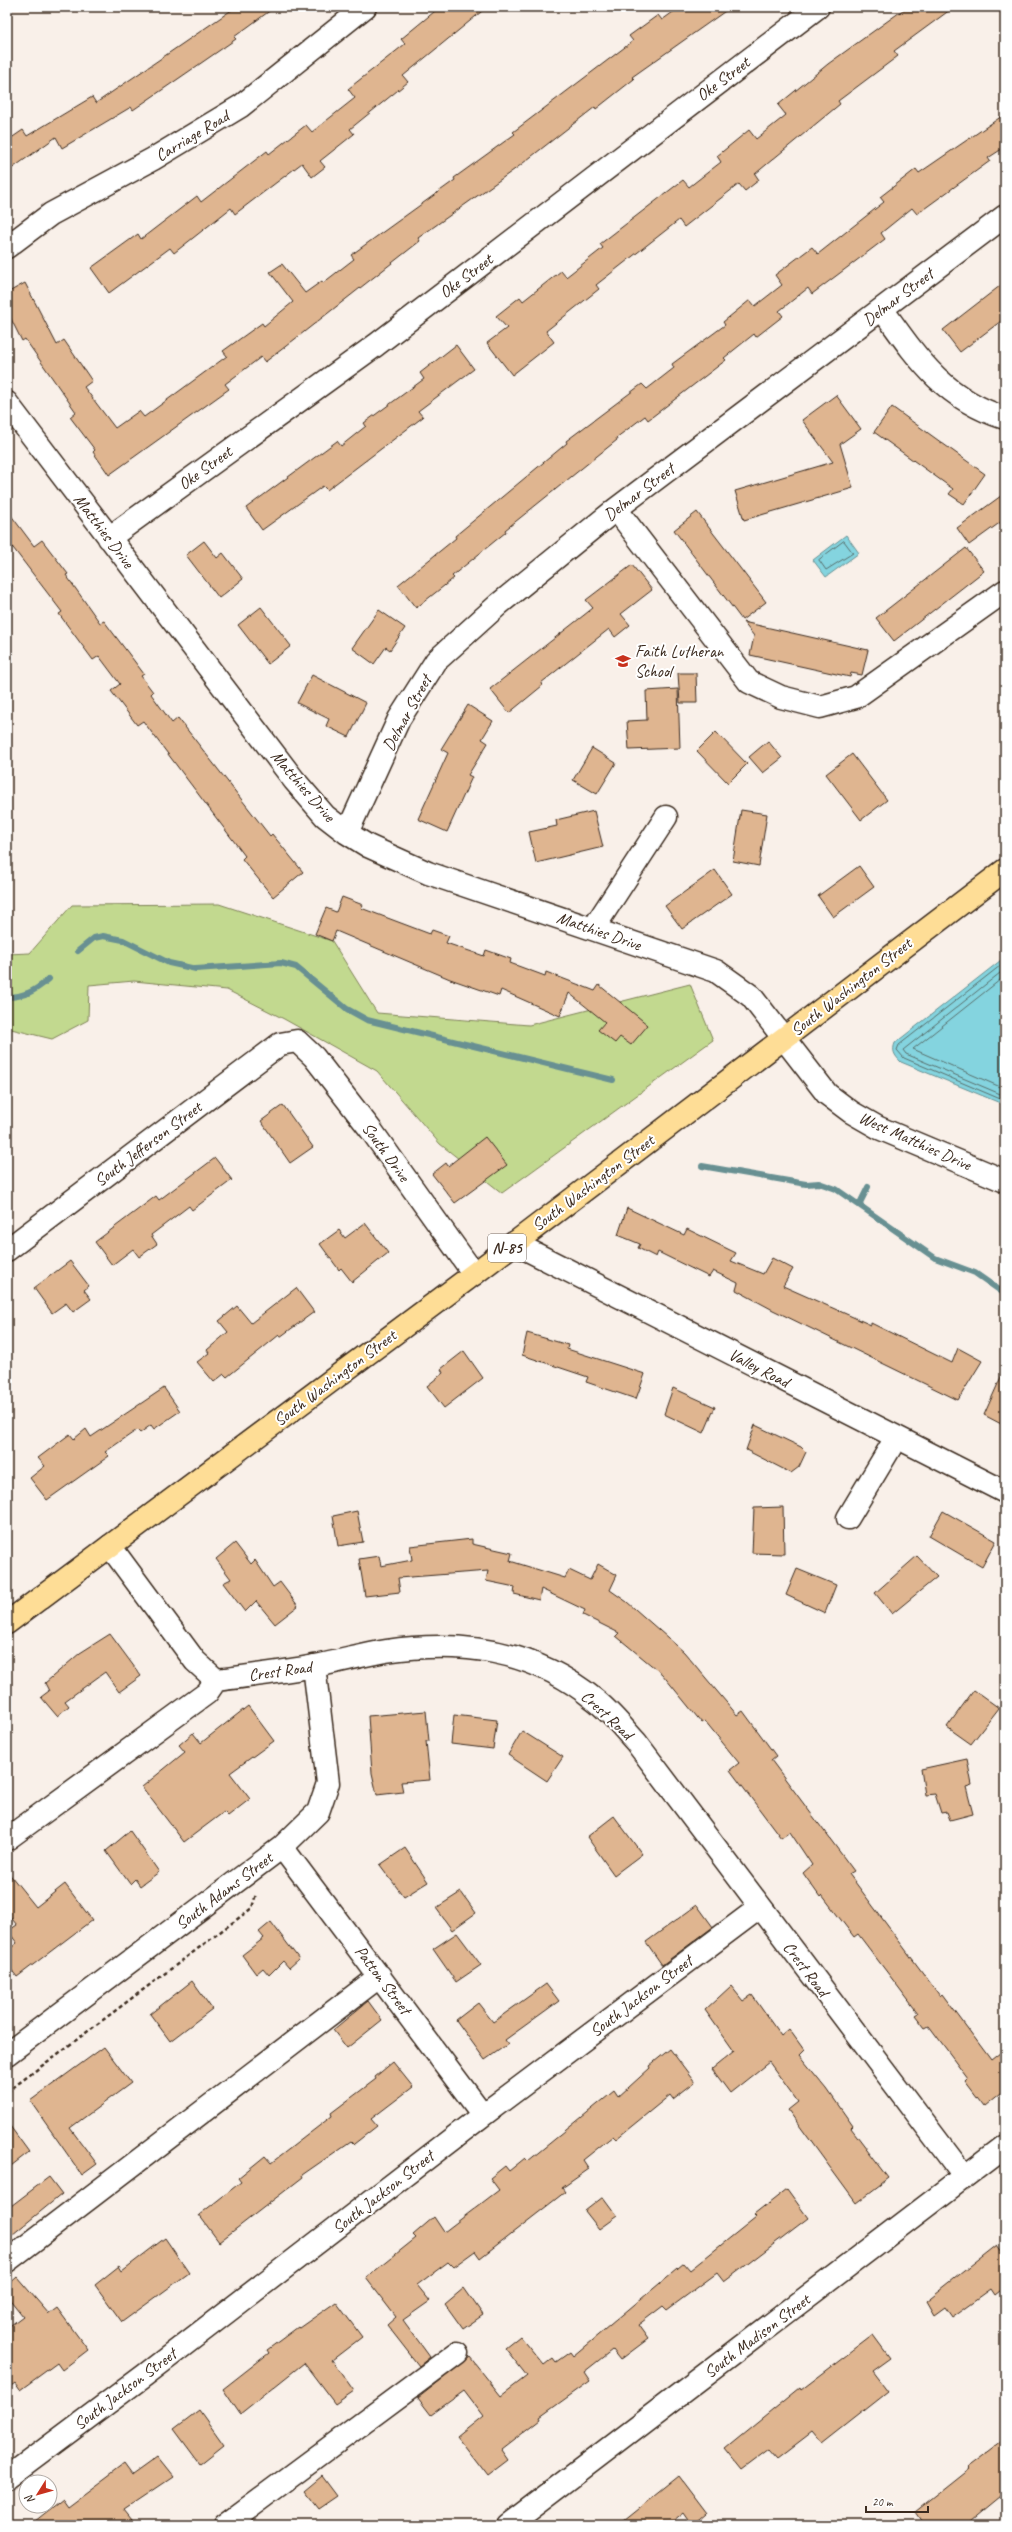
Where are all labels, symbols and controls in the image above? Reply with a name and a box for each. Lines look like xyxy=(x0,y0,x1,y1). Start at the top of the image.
street label: Oke Street xyxy=(692,51,756,106)
street label: Carriage Road xyxy=(151,105,235,166)
street label: Oke Street xyxy=(435,248,499,303)
street label: Delmar Street xyxy=(859,262,939,330)
street label: Oke Street xyxy=(174,440,238,495)
street label: Delmar Street xyxy=(600,457,680,525)
street label: Matthies Drive xyxy=(69,490,140,573)
place label: Faith Lutheran School xyxy=(635,641,725,682)
school or university icon: Faith Lutheran School xyxy=(614,652,632,670)
street label: Delmar Street xyxy=(378,670,437,754)
street label: Matthies Drive xyxy=(266,746,341,827)
street label: Matthies Drive xyxy=(554,907,645,956)
street label: South Washington Street xyxy=(786,932,918,1041)
street label: South Jefferson Street xyxy=(90,1095,208,1191)
street label: West Matthies Drive xyxy=(856,1107,976,1176)
street label: South Drive xyxy=(357,1118,415,1187)
street label: South Washington Street xyxy=(528,1129,660,1236)
road number: N-85 xyxy=(488,1234,526,1262)
street label: South Washington Street xyxy=(270,1324,402,1431)
street label: Valley Road xyxy=(725,1344,795,1393)
street label: Crest Road xyxy=(247,1656,315,1686)
street label: Crest Road xyxy=(577,1686,639,1746)
street label: South Adams Street xyxy=(171,1846,279,1934)
street label: Crest Road xyxy=(779,1937,835,2002)
street label: Patton Street xyxy=(350,1941,417,2020)
street label: South Jackson Street xyxy=(586,1949,698,2041)
street label: South Jackson Street xyxy=(328,2144,440,2238)
street label: South Madison Street xyxy=(700,2288,816,2383)
street label: South Jackson Street xyxy=(70,2342,182,2434)
north arrow xyxy=(18,2474,58,2514)
scale bar xyxy=(866,2488,928,2514)
text: N xyxy=(21,2491,38,2507)
text: 20 m xyxy=(872,2494,894,2510)

